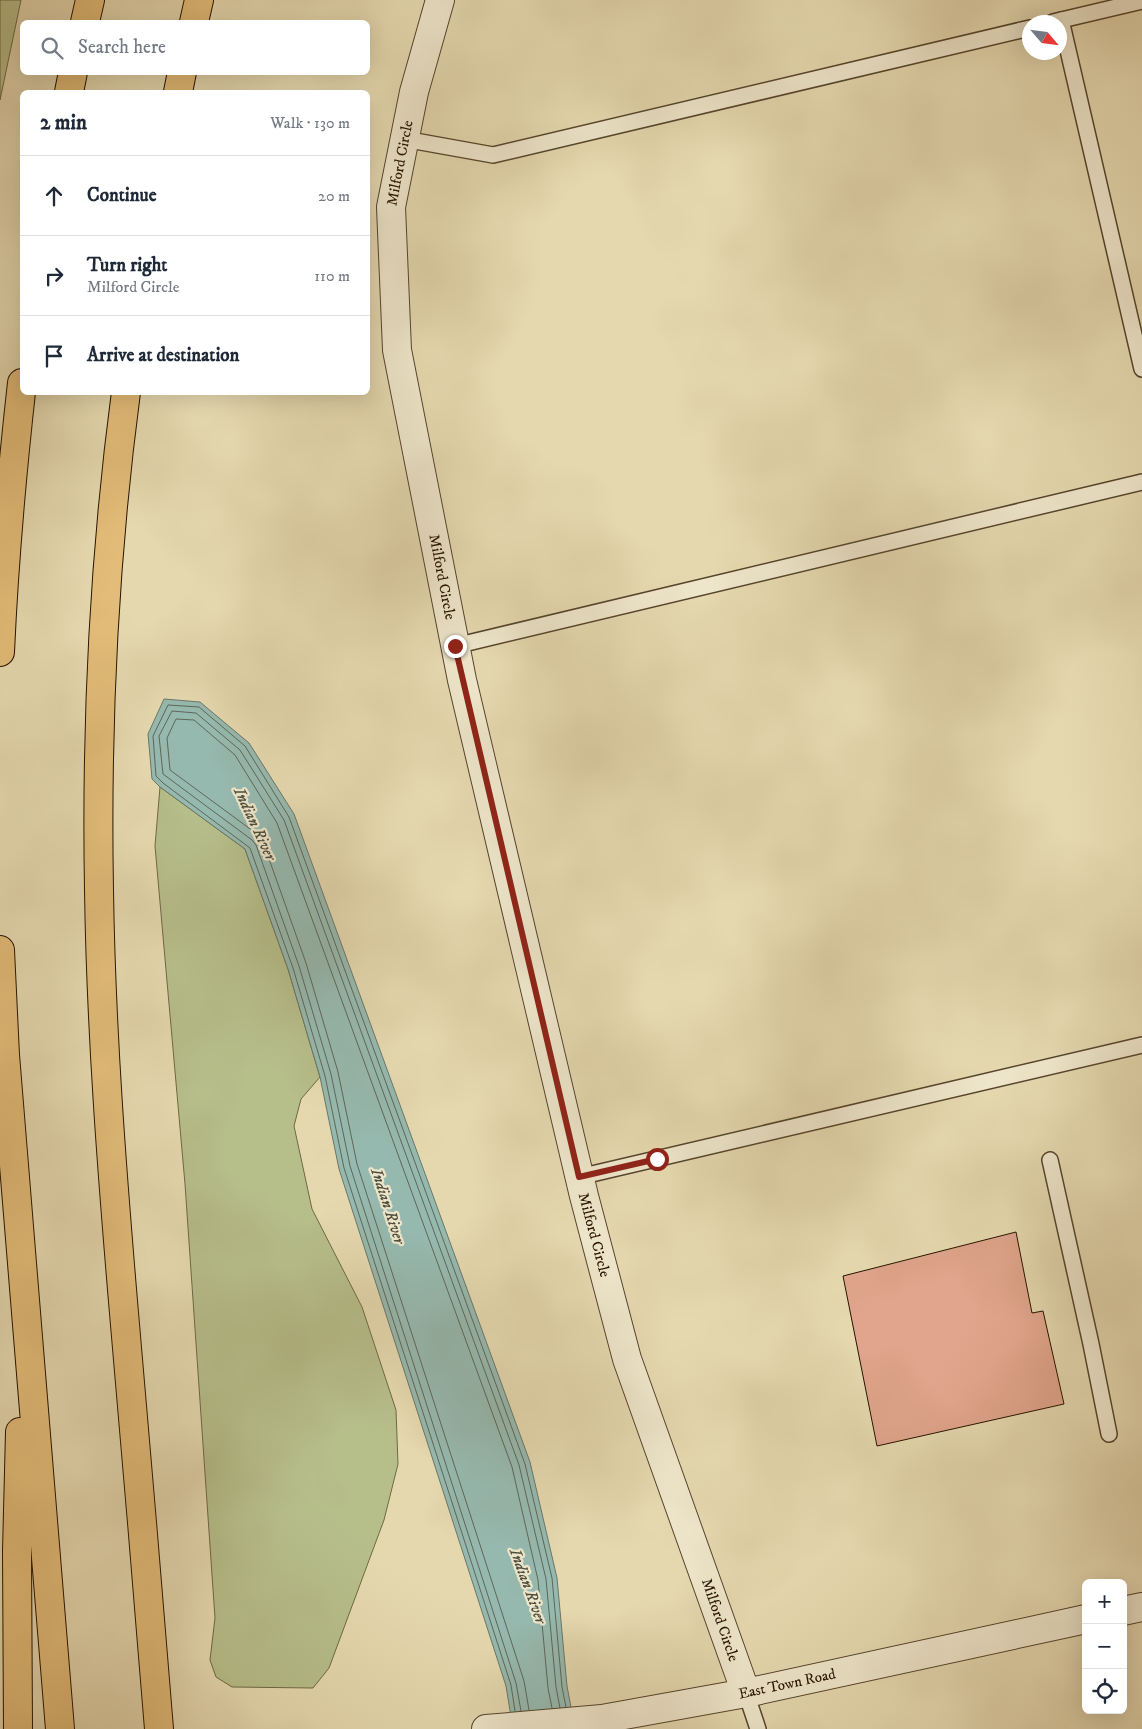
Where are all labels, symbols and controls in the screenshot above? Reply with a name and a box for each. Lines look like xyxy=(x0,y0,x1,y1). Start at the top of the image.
north arrow xyxy=(1022,15,1067,60)
search box xyxy=(20,20,370,75)
icon: search xyxy=(38,34,66,62)
text: Search here xyxy=(78,36,166,59)
text: 2 min xyxy=(40,110,87,136)
text: Walk · 130 m xyxy=(270,113,350,133)
street label: Milford Circle xyxy=(382,119,418,207)
icon: ahead xyxy=(40,182,68,210)
text: Continue xyxy=(87,184,157,207)
text: 20 m xyxy=(318,186,350,206)
text: Turn right xyxy=(87,254,167,277)
icon: right xyxy=(40,262,68,290)
text: 110 m xyxy=(314,266,350,286)
text: Milford Circle xyxy=(87,277,179,297)
icon: arrive xyxy=(40,342,68,370)
text: Arrive at destination xyxy=(87,344,239,367)
street label: Milford Circle xyxy=(424,533,460,621)
route end xyxy=(444,635,467,658)
water label: Indian River xyxy=(229,783,281,865)
route start xyxy=(646,1148,669,1171)
water label: Indian River xyxy=(366,1165,410,1248)
street label: Milford Circle xyxy=(574,1191,614,1279)
water label: Indian River xyxy=(505,1545,551,1628)
street label: Milford Circle xyxy=(697,1576,743,1664)
map controls xyxy=(1082,1579,1127,1714)
button: + xyxy=(1082,1579,1127,1624)
button: − xyxy=(1082,1624,1127,1669)
street label: East Town Road xyxy=(737,1664,838,1704)
button: locate xyxy=(1082,1669,1127,1714)

